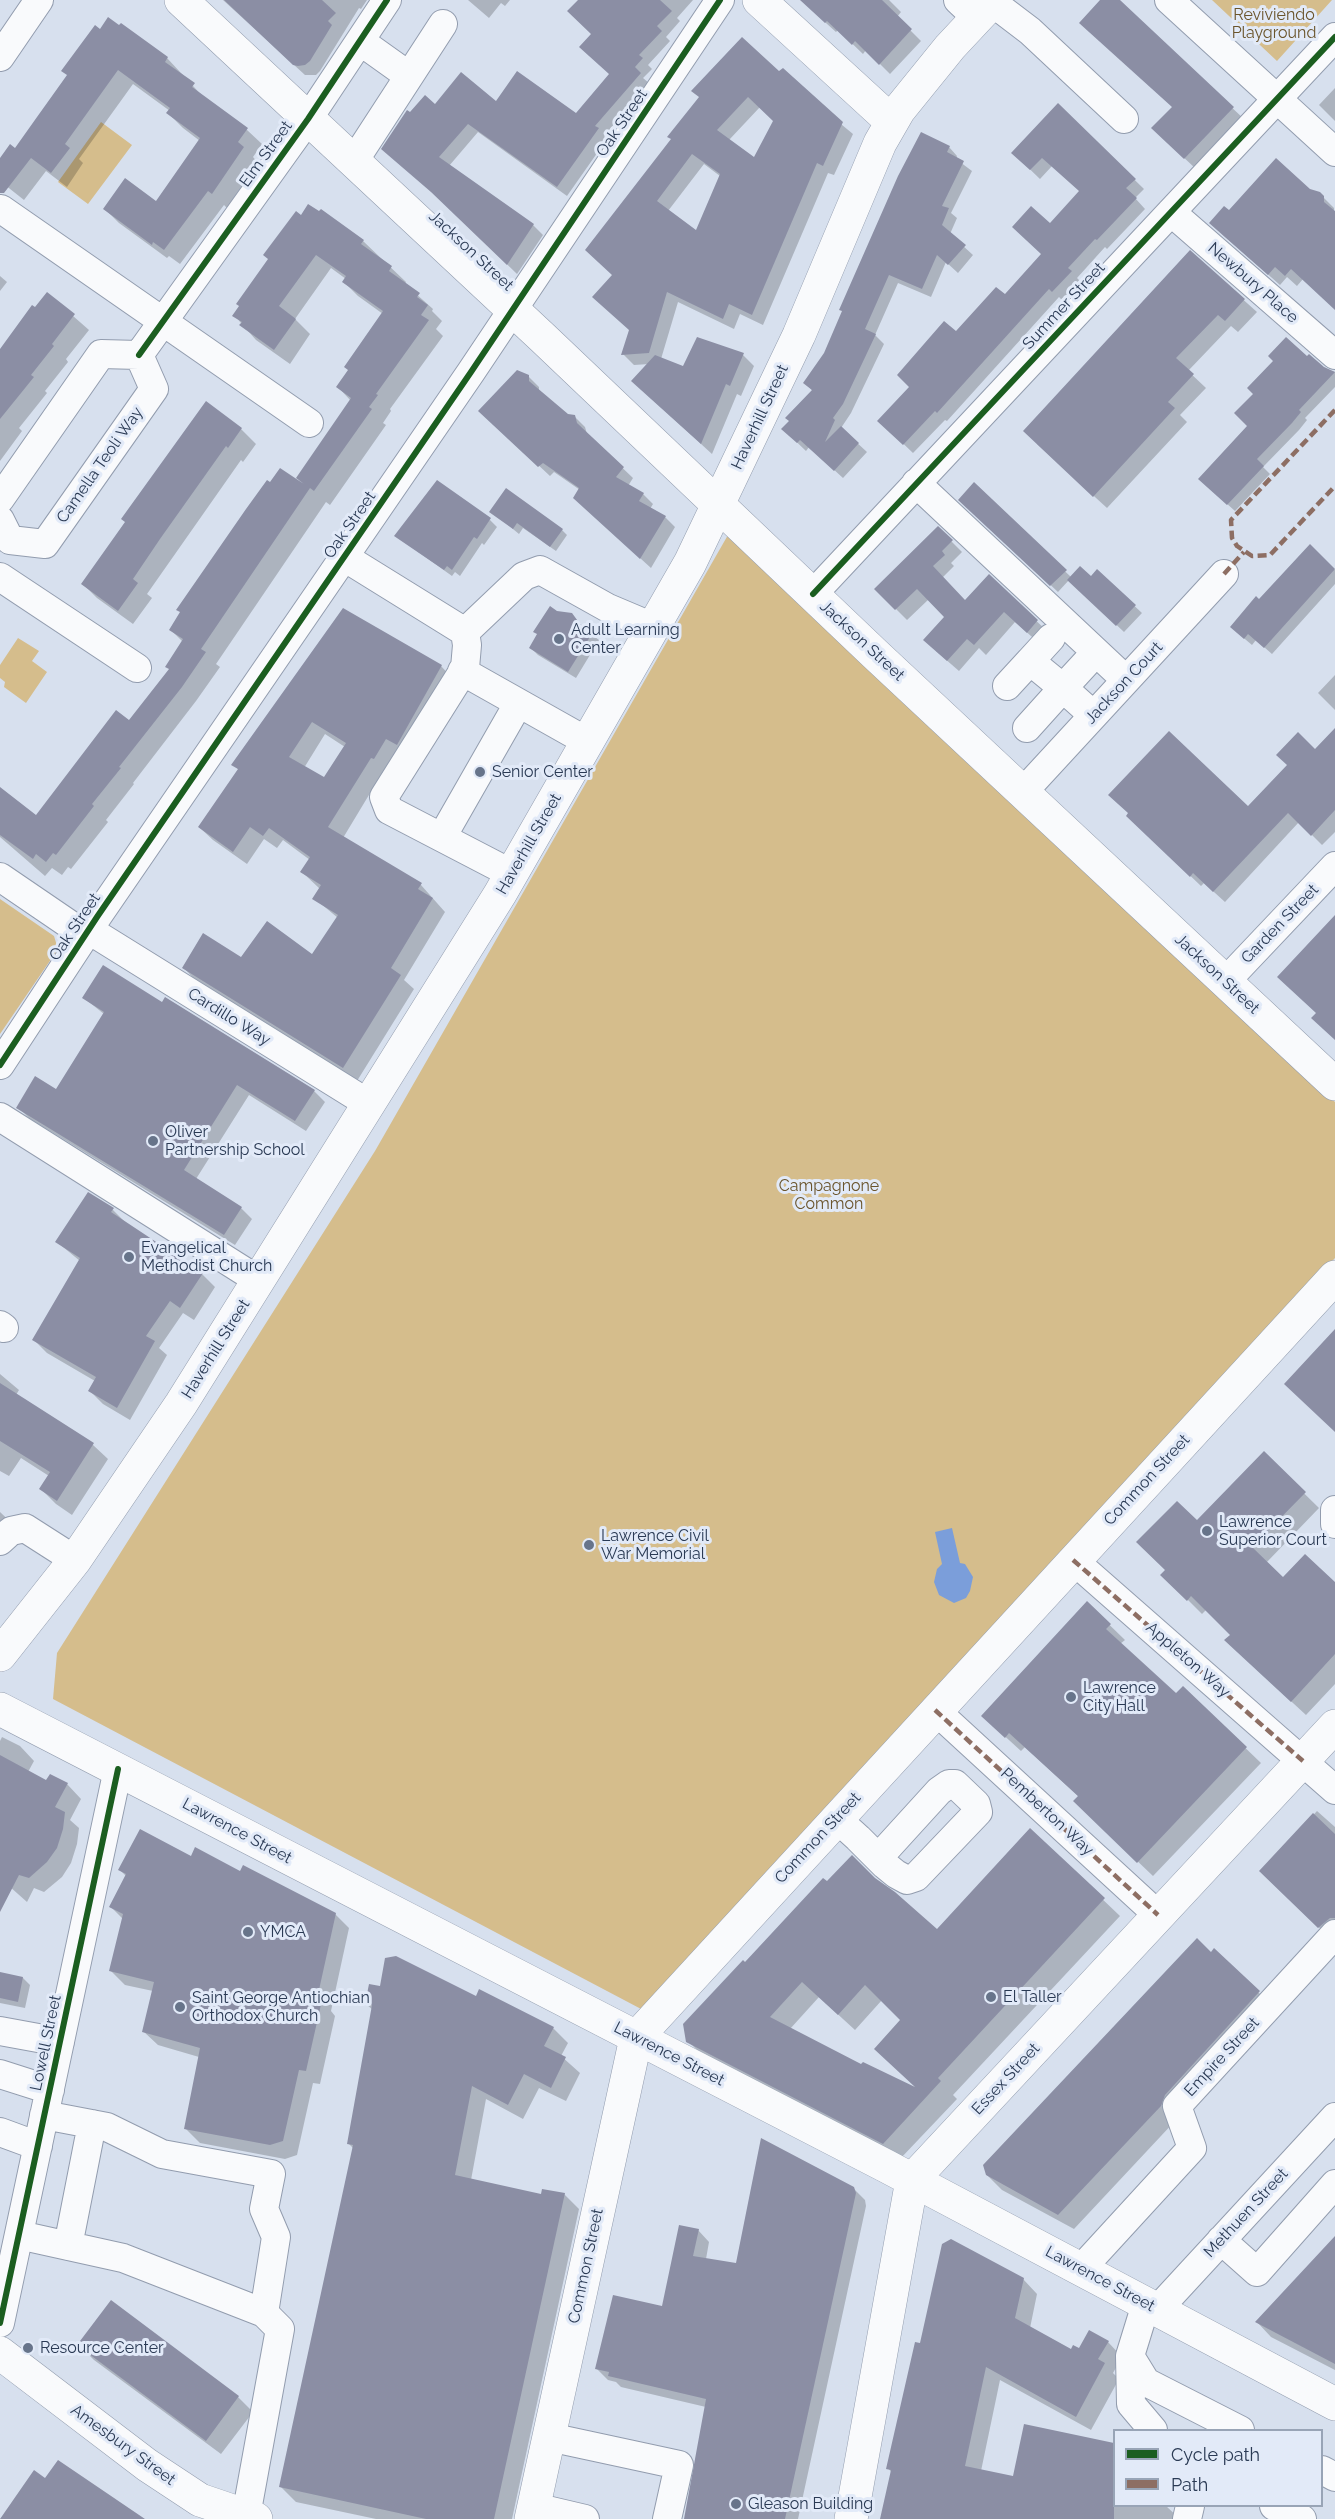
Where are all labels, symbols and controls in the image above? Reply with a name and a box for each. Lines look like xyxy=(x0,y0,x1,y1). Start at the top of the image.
park label: Reviviendo Playground xyxy=(1232,5,1316,43)
street label: Oak Street xyxy=(592,85,652,161)
street label: Elm Street xyxy=(236,117,296,191)
street label: Jackson Street xyxy=(425,207,517,295)
street label: Newbury Place xyxy=(1204,239,1302,327)
street label: Summer Street xyxy=(1019,258,1109,354)
street label: Haverhill Street xyxy=(727,362,793,472)
street label: Camella Teoli Way xyxy=(53,403,147,527)
street label: Oak Street xyxy=(320,488,380,562)
street label: Jackson Street xyxy=(816,597,908,685)
place label: Adult Learning Center xyxy=(571,620,680,658)
marker: Adult Learning Center xyxy=(552,632,566,646)
street label: Jackson Court xyxy=(1081,638,1167,728)
place label: Senior Center xyxy=(492,762,593,782)
marker: Senior Center xyxy=(473,765,487,779)
street label: Haverhill Street xyxy=(492,790,566,898)
street label: Garden Street xyxy=(1237,880,1323,968)
street label: Oak Street xyxy=(45,889,105,965)
street label: Jackson Street xyxy=(1171,930,1263,1018)
street label: Cardillo Way xyxy=(184,984,274,1050)
place label: Oliver Partnership School xyxy=(165,1122,305,1160)
marker: Oliver Partnership School xyxy=(146,1134,160,1148)
park label: Campagnone Common xyxy=(779,1176,879,1214)
place label: Evangelical Methodist Church xyxy=(141,1238,272,1276)
marker: Evangelical Methodist Church xyxy=(122,1250,136,1264)
street label: Haverhill Street xyxy=(178,1296,254,1402)
street label: Common Street xyxy=(1100,1431,1194,1529)
place label: Lawrence Superior Court xyxy=(1219,1512,1327,1550)
marker: Lawrence Superior Court xyxy=(1200,1524,1214,1538)
place label: Lawrence Civil War Memorial xyxy=(601,1526,709,1564)
marker: Lawrence Civil War Memorial xyxy=(582,1538,596,1552)
street label: Appleton Way xyxy=(1142,1618,1234,1702)
place label: Lawrence City Hall xyxy=(1083,1678,1156,1716)
marker: Lawrence City Hall xyxy=(1064,1690,1078,1704)
street label: Pemberton Way xyxy=(997,1764,1097,1860)
street label: Common Street xyxy=(771,1789,865,1887)
street label: Lawrence Street xyxy=(179,1794,295,1868)
place label: YMCA xyxy=(260,1922,306,1942)
marker: YMCA xyxy=(241,1925,255,1939)
place label: El Taller xyxy=(1003,1987,1062,2007)
place label: Saint George Antiochian Orthodox Church xyxy=(192,1988,370,2026)
marker: El Taller xyxy=(984,1990,998,2004)
street label: Lowell Street xyxy=(26,1993,66,2093)
marker: Saint George Antiochian Orthodox Church xyxy=(173,2000,187,2014)
street label: Empire Street xyxy=(1181,2014,1263,2100)
street label: Lawrence Street xyxy=(611,2018,727,2090)
street label: Essex Street xyxy=(968,2039,1044,2119)
street label: Methuen Street xyxy=(1200,2165,1292,2261)
street label: Common Street xyxy=(564,2207,608,2325)
street label: Lawrence Street xyxy=(1042,2242,1158,2316)
place label: Resource Center xyxy=(40,2338,164,2358)
marker: Resource Center xyxy=(21,2341,35,2355)
street label: Amesbury Street xyxy=(67,2401,179,2489)
legend xyxy=(1113,2429,1323,2507)
text: Cycle path xyxy=(1171,2444,1260,2465)
text: Path xyxy=(1171,2474,1208,2495)
place label: Gleason Building xyxy=(748,2494,873,2514)
marker: Gleason Building xyxy=(729,2497,743,2511)

